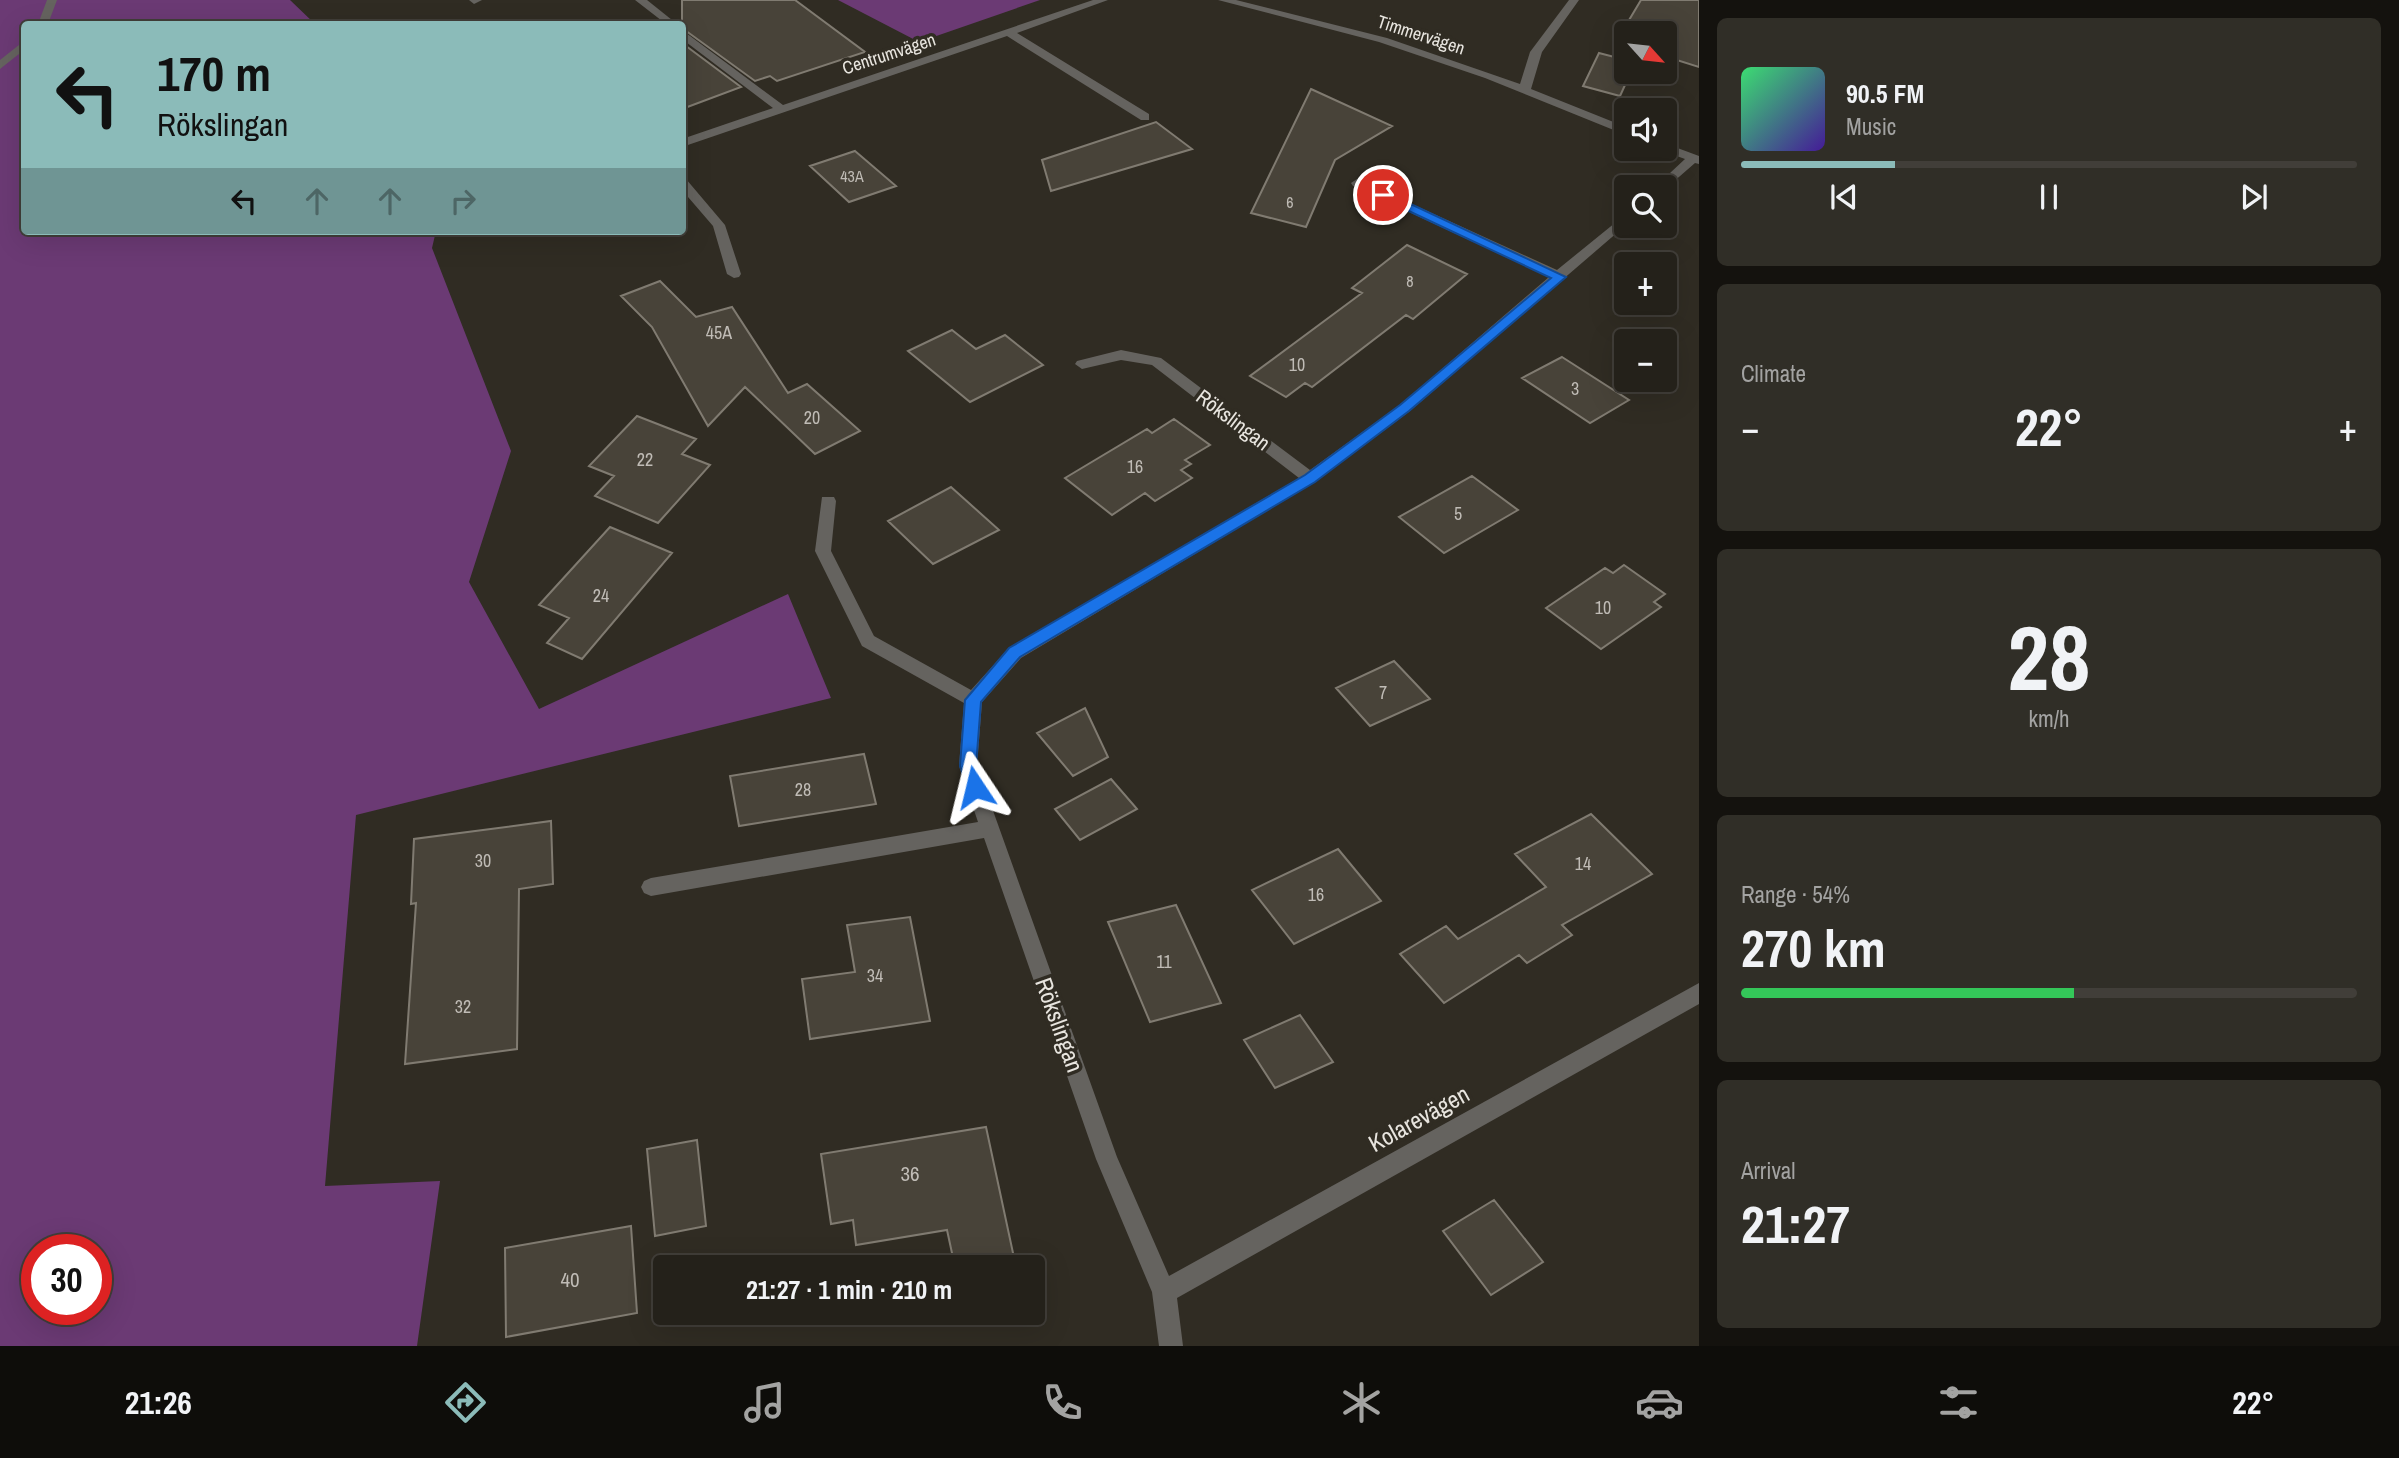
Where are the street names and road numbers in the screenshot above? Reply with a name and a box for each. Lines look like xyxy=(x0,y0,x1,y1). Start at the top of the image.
street label: Timmervägen xyxy=(1374,9,1468,60)
street label: Centrumvägen xyxy=(839,27,939,80)
street label: Rökslingan xyxy=(1190,382,1276,457)
street label: Rökslingan xyxy=(1028,973,1092,1076)
street label: Kolarevägen xyxy=(1362,1077,1475,1159)

